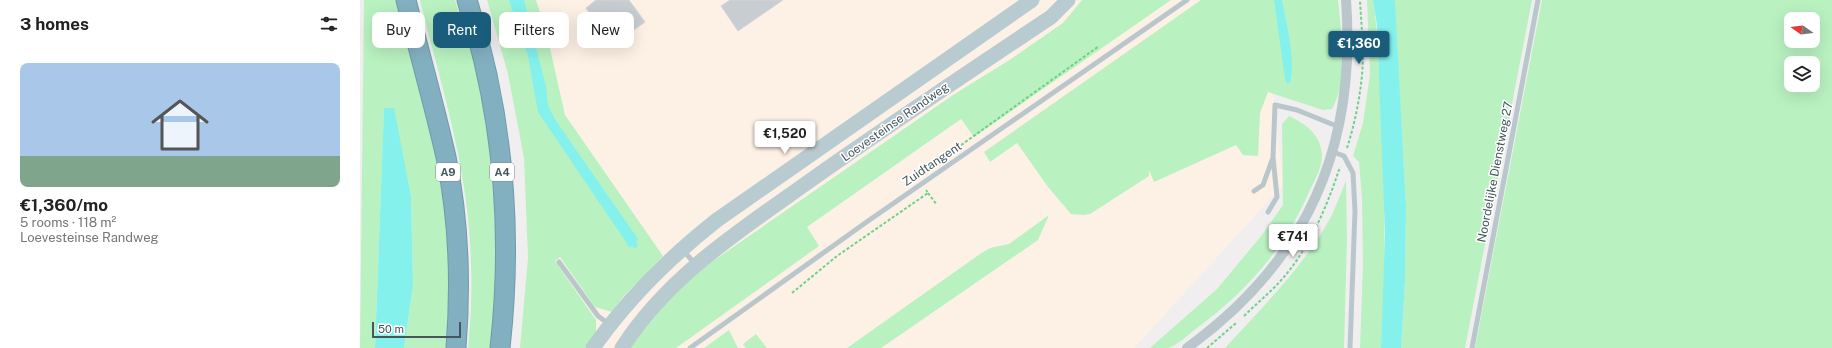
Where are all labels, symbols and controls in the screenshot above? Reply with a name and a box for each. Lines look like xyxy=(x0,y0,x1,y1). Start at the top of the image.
chip: Buy xyxy=(372,12,425,48)
chip: Rent xyxy=(433,12,491,48)
chip: Filters xyxy=(499,12,569,48)
chip: New xyxy=(577,12,634,48)
north arrow xyxy=(1784,12,1820,48)
map controls xyxy=(1784,12,1820,92)
icon: filters xyxy=(318,13,340,35)
text: 3 homes xyxy=(20,14,89,34)
pin: €1,360 xyxy=(1326,31,1392,65)
text: €1,360 xyxy=(1337,36,1381,51)
button: layers xyxy=(1784,56,1820,92)
street label: Loevesteinse Randweg xyxy=(839,80,951,164)
icon: home xyxy=(144,89,216,161)
street label: Noordelijke Dienstweg 27 xyxy=(1474,100,1516,244)
pin: €1,520 xyxy=(752,121,818,155)
text: €1,520 xyxy=(763,126,807,141)
street label: Zuidtangent xyxy=(900,139,965,189)
road number: A9 xyxy=(436,163,460,181)
road number: A4 xyxy=(490,163,514,181)
text: €1,360/mo xyxy=(20,195,108,215)
text: 5 rooms · 118 m² xyxy=(20,215,116,230)
pin: €741 xyxy=(1269,224,1317,258)
text: €741 xyxy=(1278,229,1308,244)
text: Loevesteinse Randweg xyxy=(20,230,159,245)
scale bar xyxy=(372,320,461,339)
text: 50 m xyxy=(378,323,404,335)

